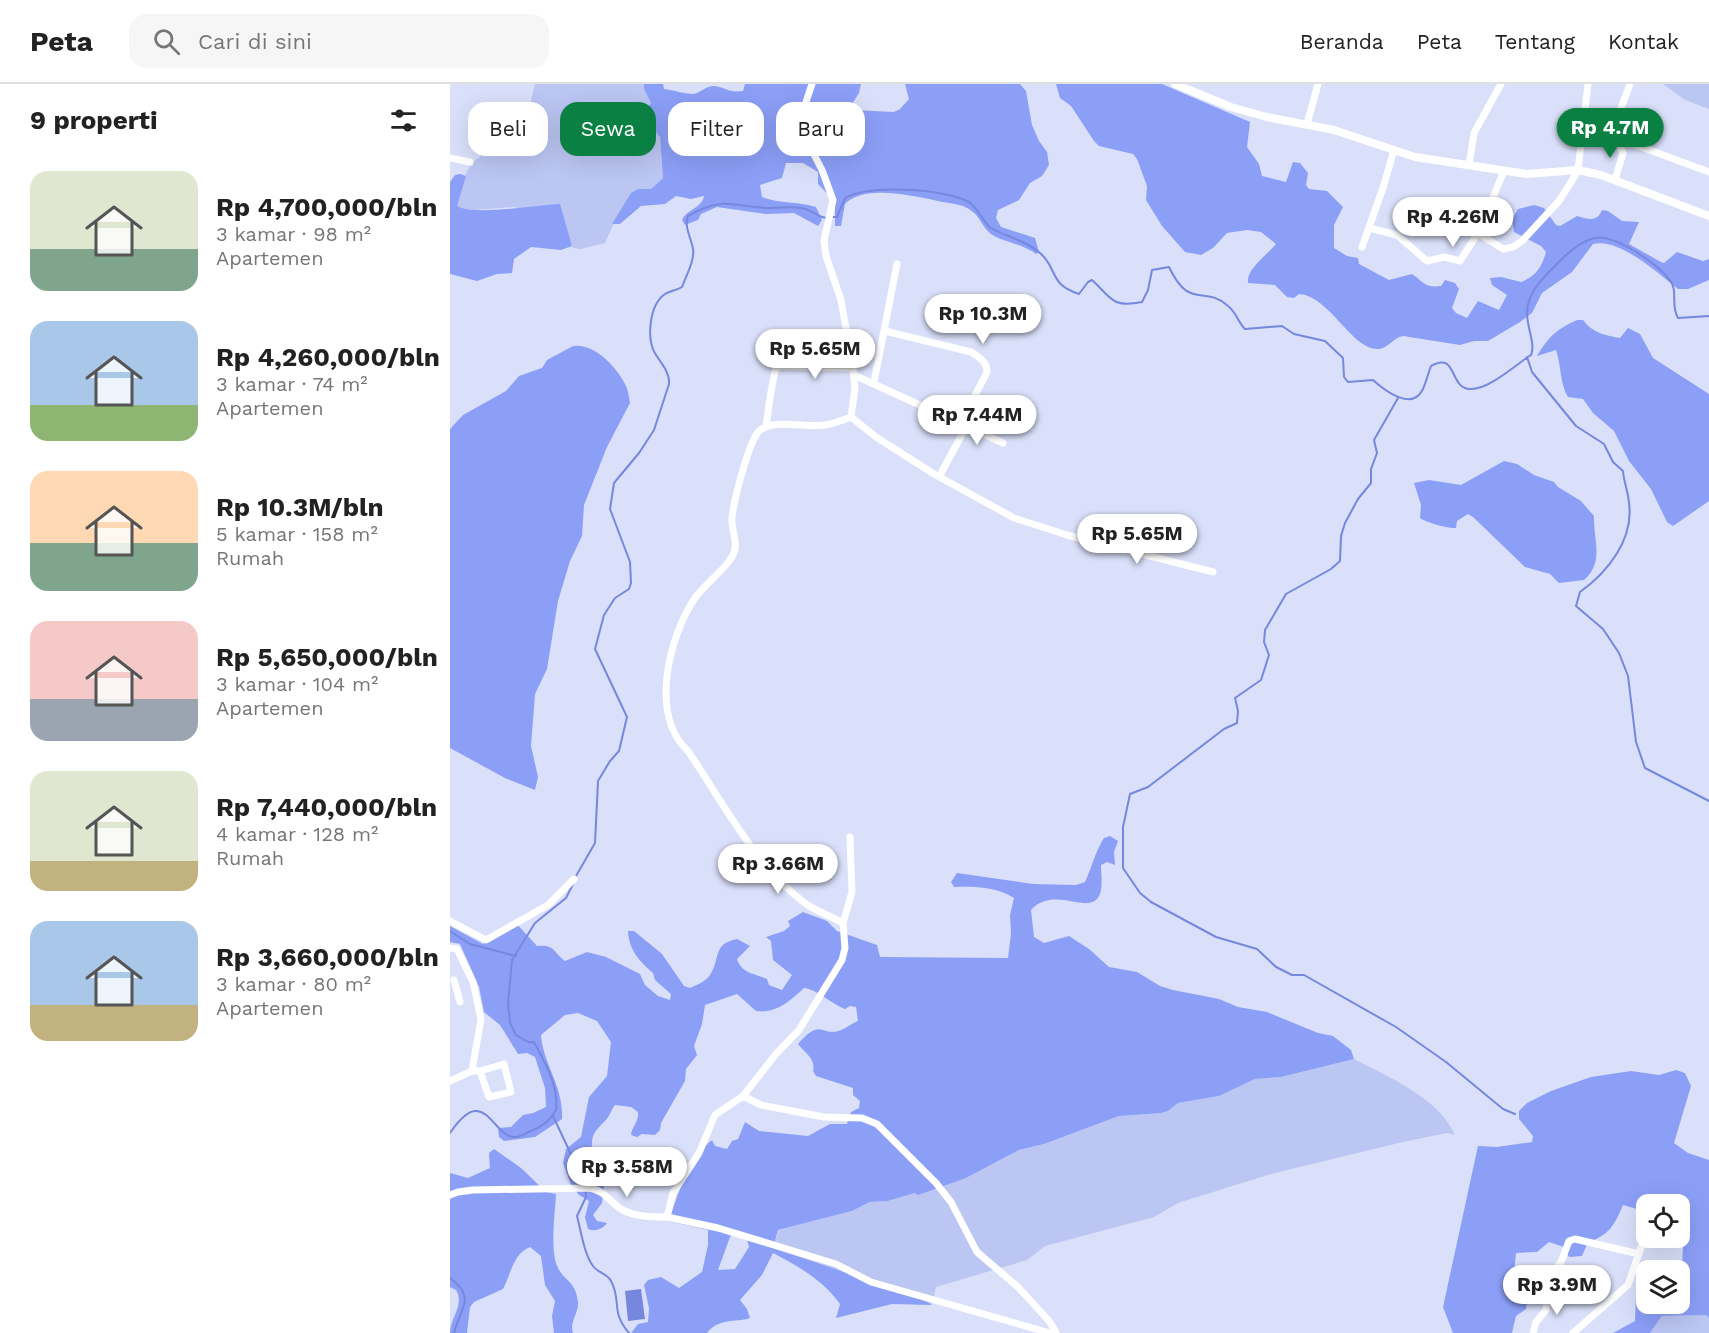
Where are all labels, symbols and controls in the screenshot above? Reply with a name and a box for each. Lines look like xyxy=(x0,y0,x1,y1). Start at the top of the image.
search box xyxy=(129,14,549,68)
text: Peta xyxy=(30,25,93,58)
icon: search xyxy=(150,25,183,58)
text: Cari di sini xyxy=(198,29,312,54)
text: Beranda xyxy=(1300,29,1384,54)
text: Peta xyxy=(1417,29,1462,54)
text: Tentang xyxy=(1495,29,1575,54)
text: Kontak xyxy=(1608,29,1679,54)
chip: Beli xyxy=(468,102,548,156)
chip: Sewa xyxy=(560,102,656,156)
chip: Filter xyxy=(668,102,764,156)
chip: Baru xyxy=(776,102,865,156)
icon: filters xyxy=(387,104,420,137)
text: 9 properti xyxy=(30,105,158,135)
pin: Rp 4.7M xyxy=(1555,108,1665,159)
text: Rp 4.7M xyxy=(1571,115,1649,139)
text: Rp 4,700,000/bln xyxy=(216,192,437,222)
icon: home xyxy=(78,195,150,267)
pin: Rp 4.26M xyxy=(1391,197,1515,248)
text: Rp 4.26M xyxy=(1406,204,1500,228)
text: 3 kamar · 98 m² xyxy=(216,222,371,246)
text: Apartemen xyxy=(216,246,324,270)
pin: Rp 10.3M xyxy=(921,294,1045,345)
text: Rp 10.3M xyxy=(938,301,1028,325)
pin: Rp 5.65M xyxy=(753,329,877,380)
text: Rp 5.65M xyxy=(769,336,861,360)
text: Rp 4,260,000/bln xyxy=(216,342,440,372)
icon: home xyxy=(78,345,150,417)
text: 3 kamar · 74 m² xyxy=(216,372,368,396)
pin: Rp 7.44M xyxy=(915,395,1039,446)
text: Apartemen xyxy=(216,396,324,420)
text: Rp 7.44M xyxy=(932,402,1022,426)
text: Rp 10.3M/bln xyxy=(216,492,384,522)
icon: home xyxy=(78,495,150,567)
pin: Rp 5.65M xyxy=(1075,514,1199,565)
text: Rp 5.65M xyxy=(1091,521,1183,545)
text: 5 kamar · 158 m² xyxy=(216,522,378,546)
text: Rumah xyxy=(216,546,284,570)
text: Rp 5,650,000/bln xyxy=(216,642,438,672)
icon: home xyxy=(78,645,150,717)
text: 3 kamar · 104 m² xyxy=(216,672,378,696)
text: Apartemen xyxy=(216,696,324,720)
text: Rp 7,440,000/bln xyxy=(216,792,437,822)
icon: home xyxy=(78,795,150,867)
text: 4 kamar · 128 m² xyxy=(216,822,378,846)
pin: Rp 3.66M xyxy=(716,844,840,895)
text: Rumah xyxy=(216,846,284,870)
text: Rp 3.66M xyxy=(732,851,824,875)
text: Rp 3,660,000/bln xyxy=(216,942,439,972)
icon: home xyxy=(78,945,150,1017)
text: 3 kamar · 80 m² xyxy=(216,972,371,996)
text: Apartemen xyxy=(216,996,324,1020)
pin: Rp 3.58M xyxy=(565,1147,689,1198)
text: Rp 3.58M xyxy=(581,1154,673,1178)
map controls xyxy=(1636,1194,1690,1314)
button: locate xyxy=(1636,1194,1690,1248)
button: layers xyxy=(1636,1260,1690,1314)
pin: Rp 3.9M xyxy=(1502,1265,1612,1316)
text: Rp 3.9M xyxy=(1517,1272,1597,1296)

